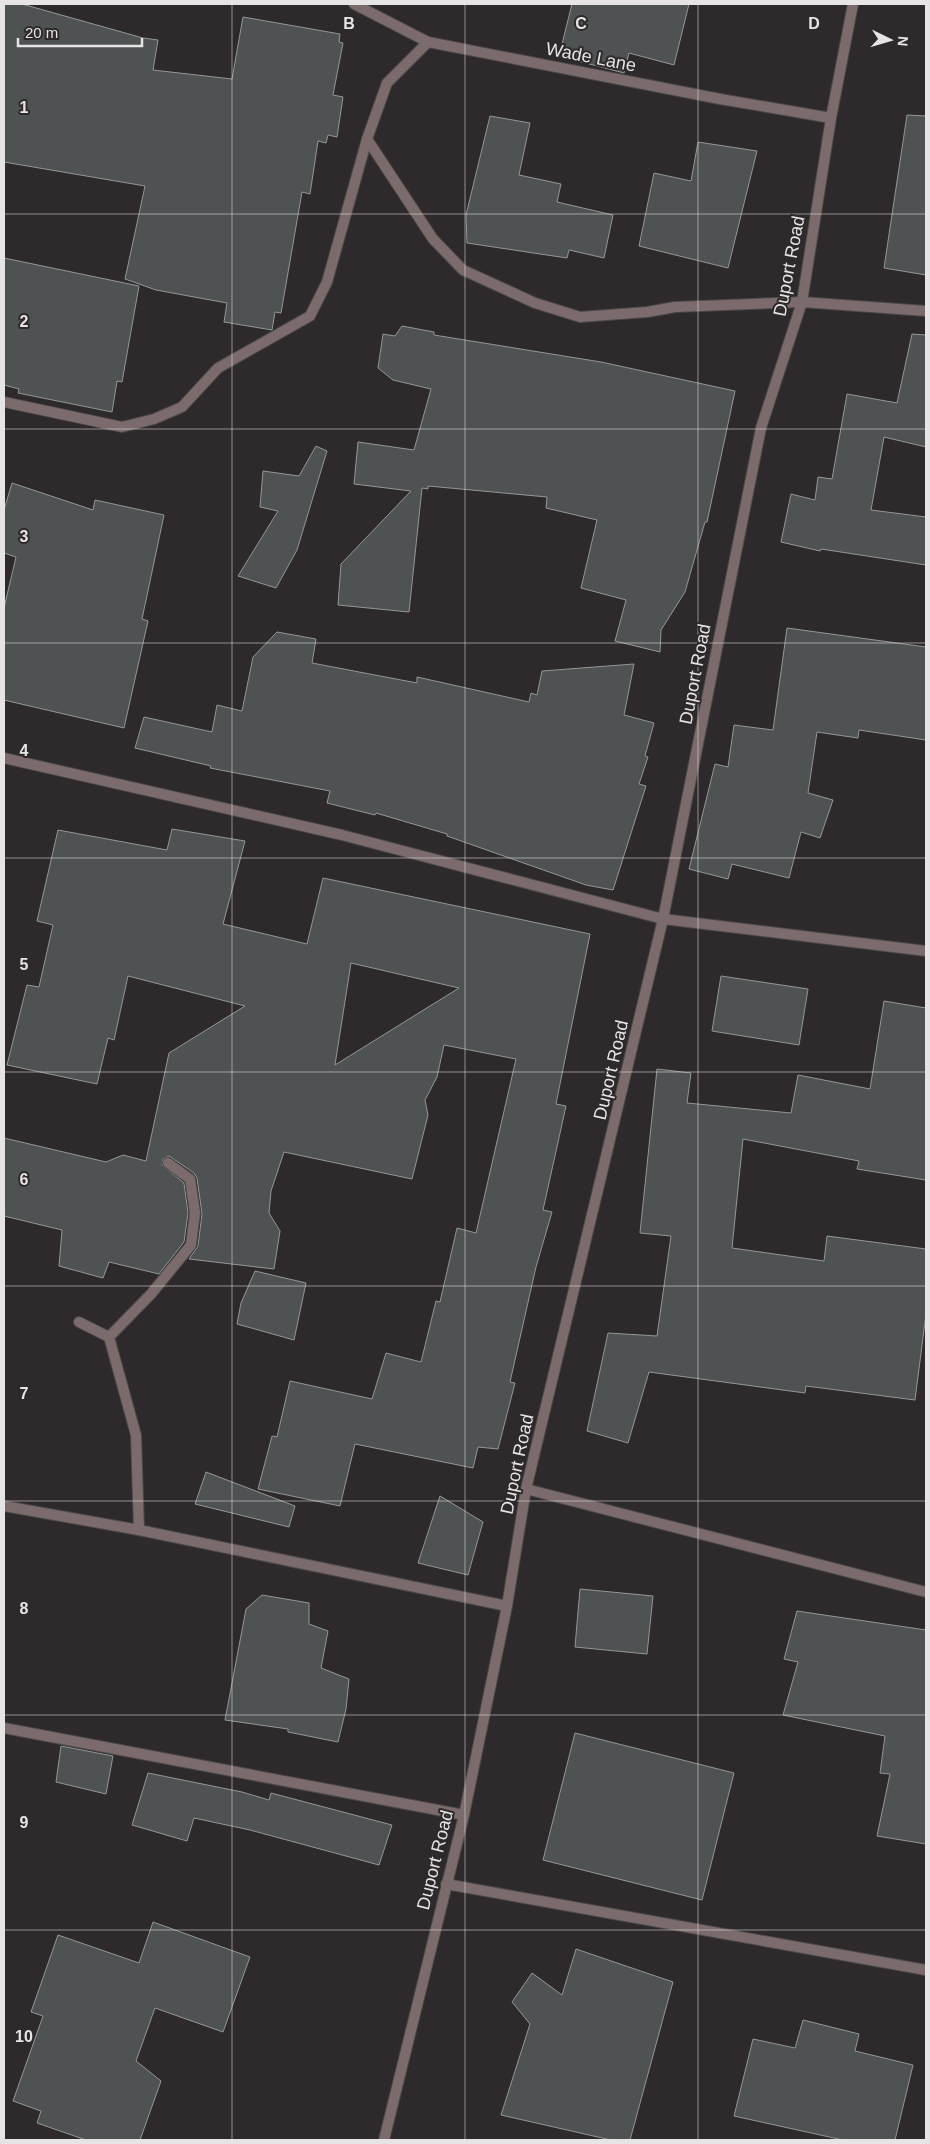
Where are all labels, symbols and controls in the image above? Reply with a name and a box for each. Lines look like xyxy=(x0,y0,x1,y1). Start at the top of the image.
scale bar xyxy=(18,15,141,47)
text: B xyxy=(343,15,355,32)
text: C xyxy=(575,15,587,32)
text: D xyxy=(808,15,820,32)
north arrow xyxy=(865,15,915,65)
text: 20 m xyxy=(25,24,58,41)
text: N xyxy=(895,35,911,47)
street label: Wade Lane xyxy=(544,38,638,76)
text: 1 xyxy=(20,99,29,116)
street label: Duport Road xyxy=(769,214,809,318)
text: 2 xyxy=(20,313,29,330)
text: 3 xyxy=(20,528,29,545)
street label: Duport Road xyxy=(675,622,715,726)
text: 4 xyxy=(20,742,29,759)
text: 5 xyxy=(20,956,29,973)
street label: Duport Road xyxy=(590,1018,632,1122)
text: 6 xyxy=(20,1171,29,1188)
text: 7 xyxy=(20,1385,29,1402)
street label: Duport Road xyxy=(497,1412,537,1516)
text: 8 xyxy=(20,1600,29,1617)
street label: Duport Road xyxy=(413,1808,457,1912)
text: 9 xyxy=(20,1814,29,1831)
text: 10 xyxy=(15,2028,33,2045)

